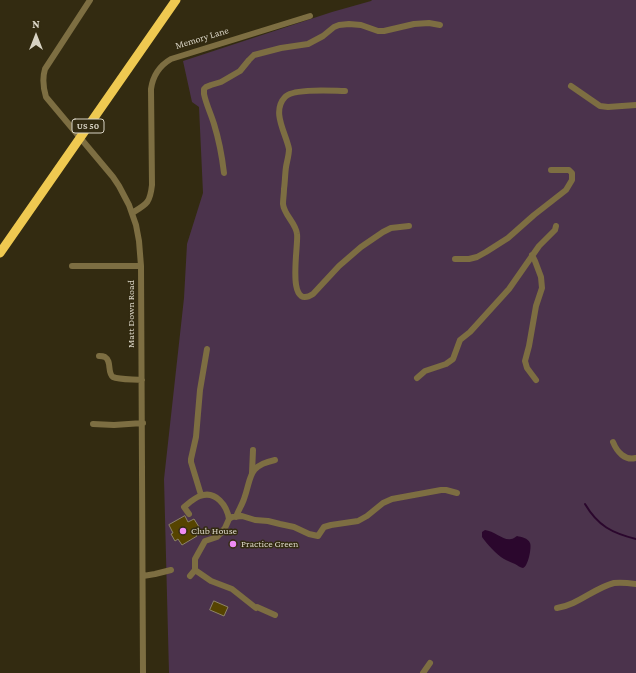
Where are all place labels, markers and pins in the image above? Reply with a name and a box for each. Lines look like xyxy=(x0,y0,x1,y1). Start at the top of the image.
place label: Club House xyxy=(191,525,237,537)
marker: Club House xyxy=(178,526,188,536)
place label: Practice Green xyxy=(241,538,298,550)
marker: Practice Green xyxy=(228,539,238,549)

